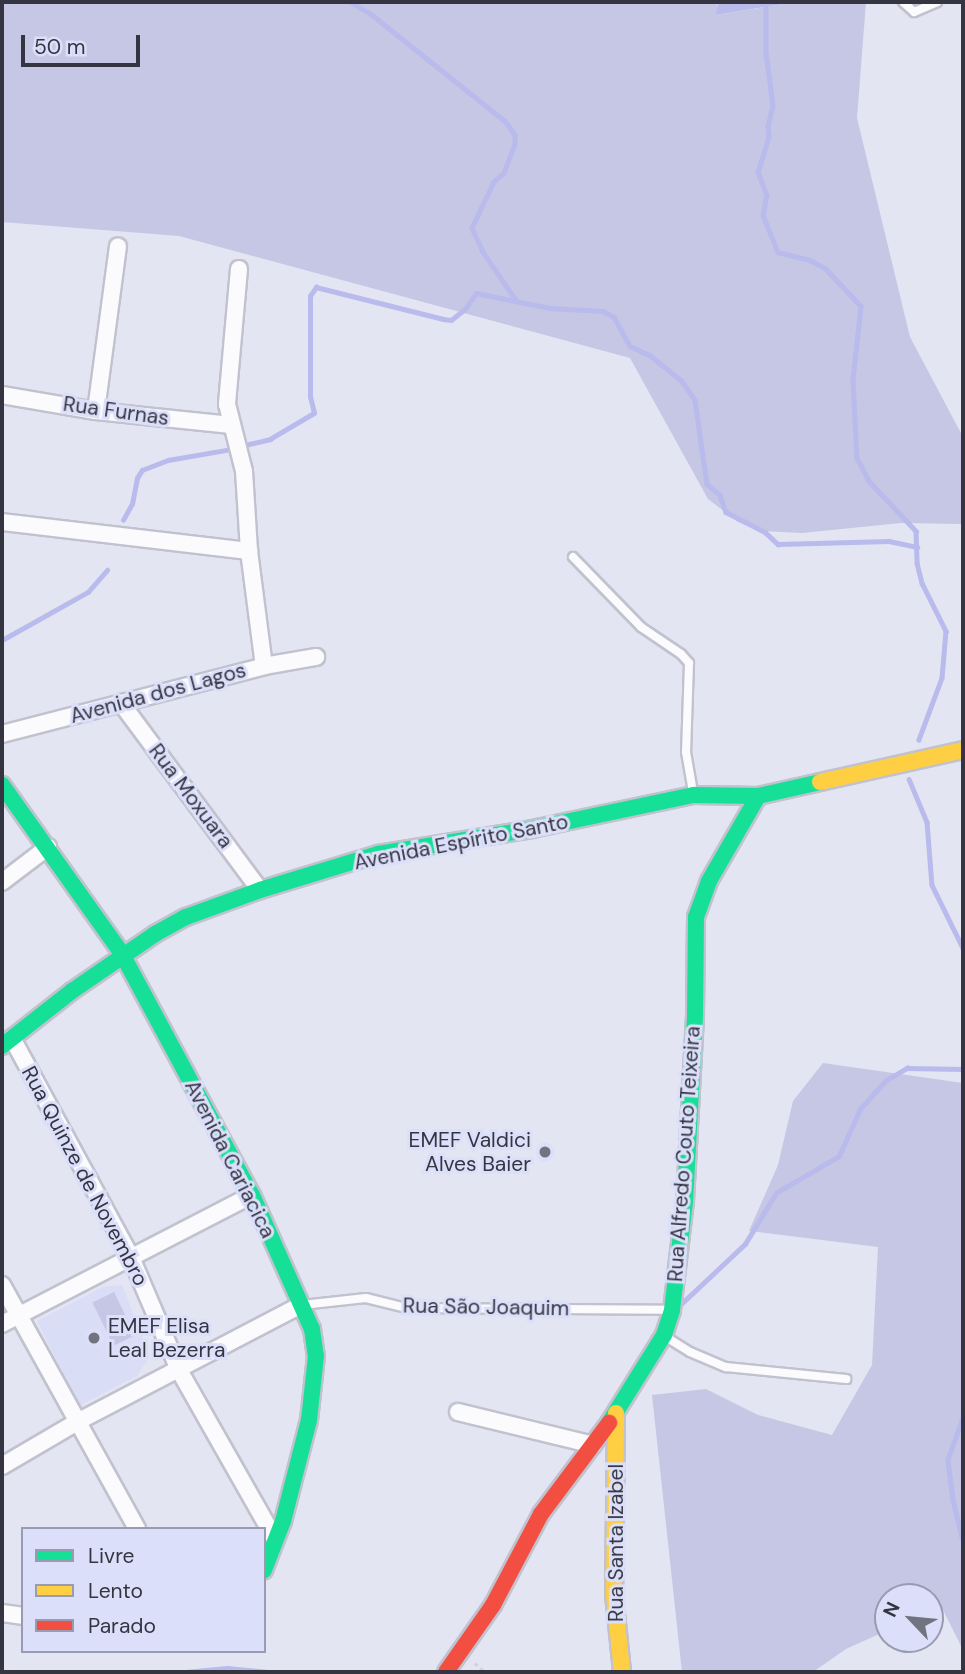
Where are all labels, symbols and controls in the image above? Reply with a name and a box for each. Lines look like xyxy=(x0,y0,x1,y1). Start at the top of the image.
scale bar xyxy=(24,21,144,65)
text: 50 m xyxy=(34,33,85,61)
street label: Rua Furnas xyxy=(61,391,171,431)
street label: Avenida dos Lagos xyxy=(67,657,249,729)
street label: Rua Moxuara xyxy=(144,739,238,853)
street label: Avenida Espírito Santo xyxy=(352,809,570,875)
street label: Rua Alfredo Couto Teixeira xyxy=(662,1025,706,1283)
street label: Rua Quinze de Novembro xyxy=(16,1062,154,1290)
street label: Avenida Cariacica xyxy=(179,1076,281,1242)
place label: EMEF Valdici Alves Baier xyxy=(409,1127,531,1177)
marker: EMEF Valdici Alves Baier xyxy=(537,1144,553,1160)
street label: Rua São Joaquim xyxy=(403,1293,569,1321)
place label: EMEF Elisa Leal Bezerra xyxy=(108,1313,225,1363)
marker: EMEF Elisa Leal Bezerra xyxy=(86,1330,102,1346)
street label: Rua Santa Izabel xyxy=(603,1464,629,1622)
legend xyxy=(21,1527,266,1653)
text: Livre xyxy=(88,1542,134,1570)
text: Lento xyxy=(88,1577,143,1605)
north arrow xyxy=(874,1583,944,1653)
text: N xyxy=(877,1598,906,1621)
text: Parado xyxy=(88,1612,156,1640)

